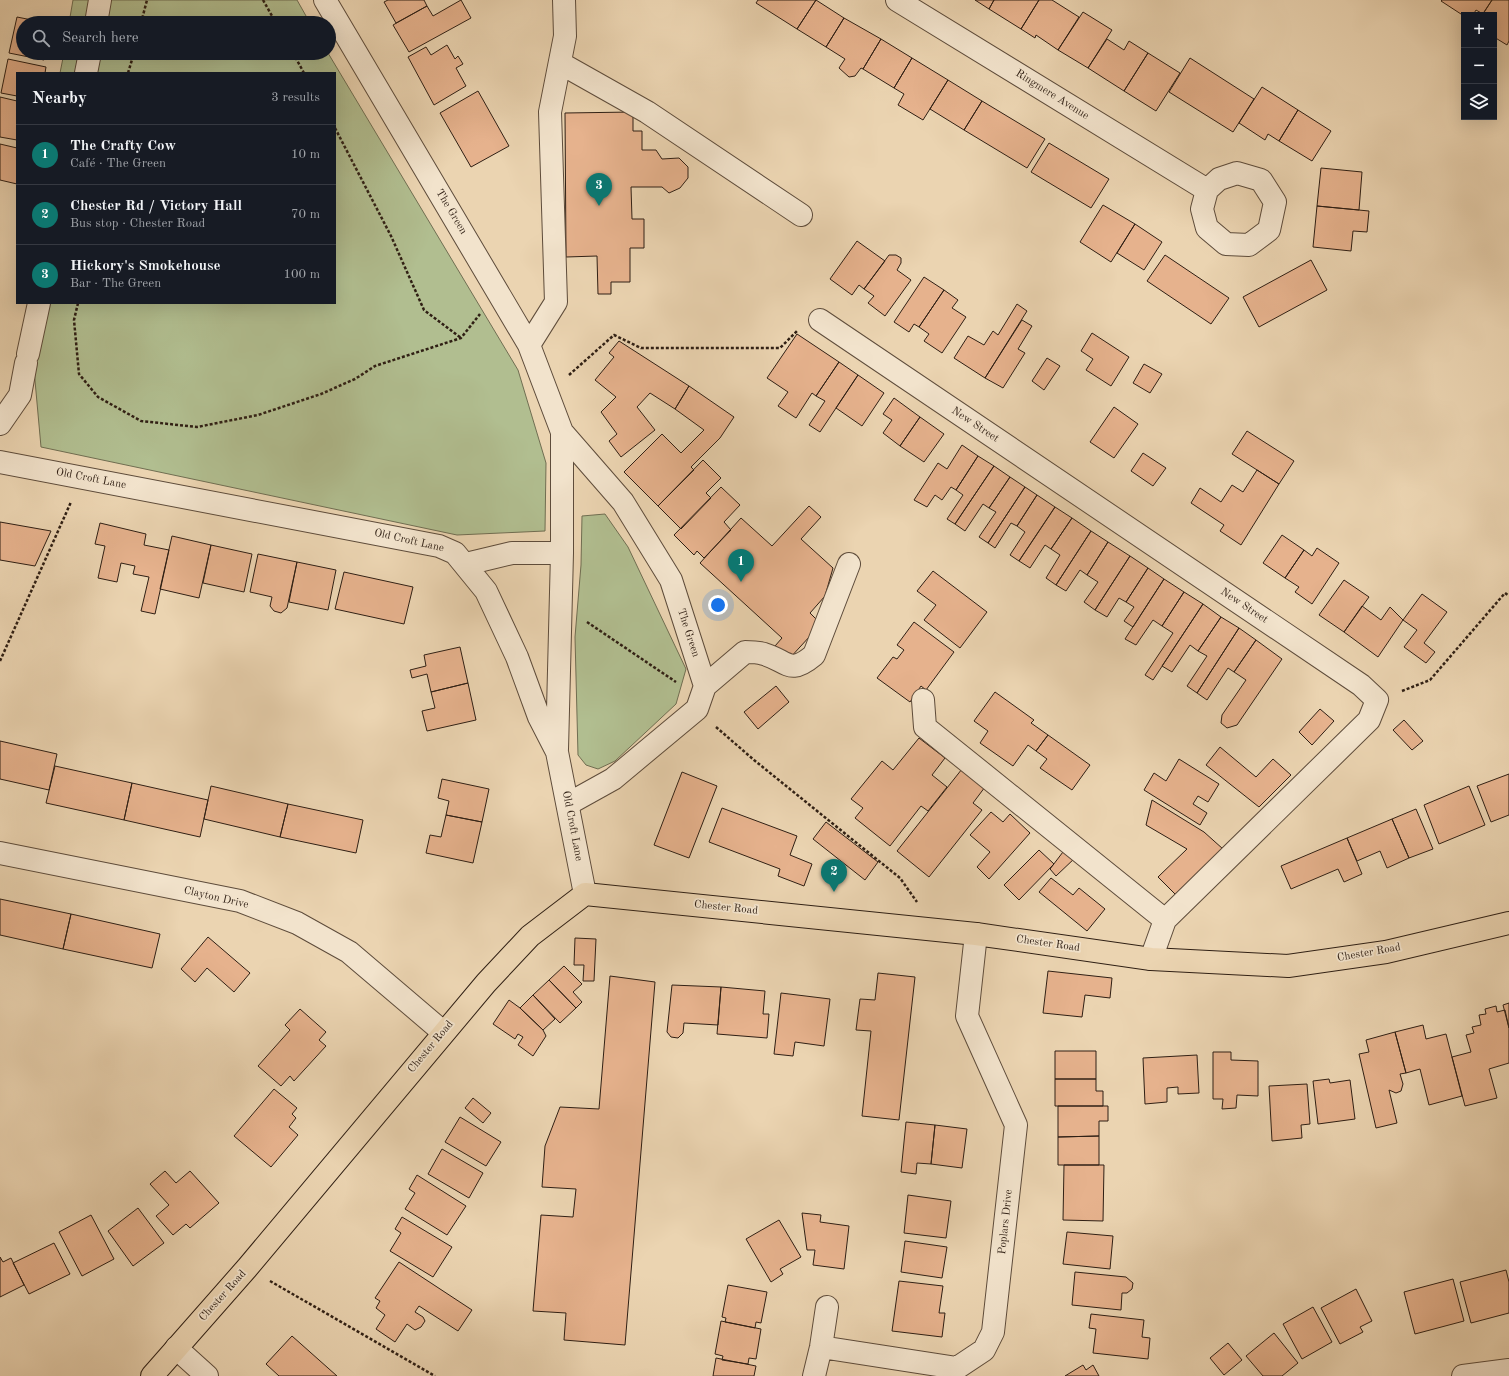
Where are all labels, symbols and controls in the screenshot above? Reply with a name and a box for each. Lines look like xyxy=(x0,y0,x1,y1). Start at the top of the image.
map controls xyxy=(1461,12,1497,120)
button: + xyxy=(1461,12,1497,48)
search box xyxy=(16,16,336,60)
icon: search xyxy=(30,27,52,49)
text: Search here xyxy=(62,31,139,46)
button: − xyxy=(1461,48,1497,84)
street label: Ringmere Avenue xyxy=(1013,68,1091,122)
button: layers xyxy=(1461,84,1497,120)
text: Nearby xyxy=(32,90,87,107)
text: 3 results xyxy=(271,91,320,104)
text: The Crafty Cow xyxy=(70,139,176,154)
text: 1 xyxy=(41,148,49,161)
text: 10 m xyxy=(291,148,320,161)
text: Café · The Green xyxy=(70,157,166,170)
pin: 3 xyxy=(586,173,612,206)
street label: The Green xyxy=(433,188,469,237)
text: Chester Rd / Victory Hall xyxy=(70,199,242,214)
text: 2 xyxy=(41,208,49,221)
text: 70 m xyxy=(291,208,320,221)
text: Bus stop · Chester Road xyxy=(70,217,205,230)
text: Hickory's Smokehouse xyxy=(70,259,220,274)
text: 3 xyxy=(41,268,49,281)
text: 100 m xyxy=(283,268,320,281)
text: Bar · The Green xyxy=(70,277,161,290)
street label: New Street xyxy=(949,405,1001,445)
street label: Old Croft Lane xyxy=(55,467,127,491)
street label: Old Croft Lane xyxy=(373,528,445,554)
pin: 1 xyxy=(728,549,754,582)
street label: New Street xyxy=(1218,586,1270,626)
your location xyxy=(708,595,728,615)
street label: The Green xyxy=(675,607,701,659)
street label: Old Croft Lane xyxy=(560,790,584,862)
pin: 2 xyxy=(821,859,847,892)
street label: Clayton Drive xyxy=(183,885,249,911)
street label: Chester Road xyxy=(693,899,759,917)
street label: Chester Road xyxy=(1015,934,1081,954)
street label: Chester Road xyxy=(1336,942,1402,964)
street label: Chester Road xyxy=(406,1019,456,1075)
street label: Poplars Drive xyxy=(997,1189,1015,1255)
street label: Chester Road xyxy=(197,1268,249,1324)

